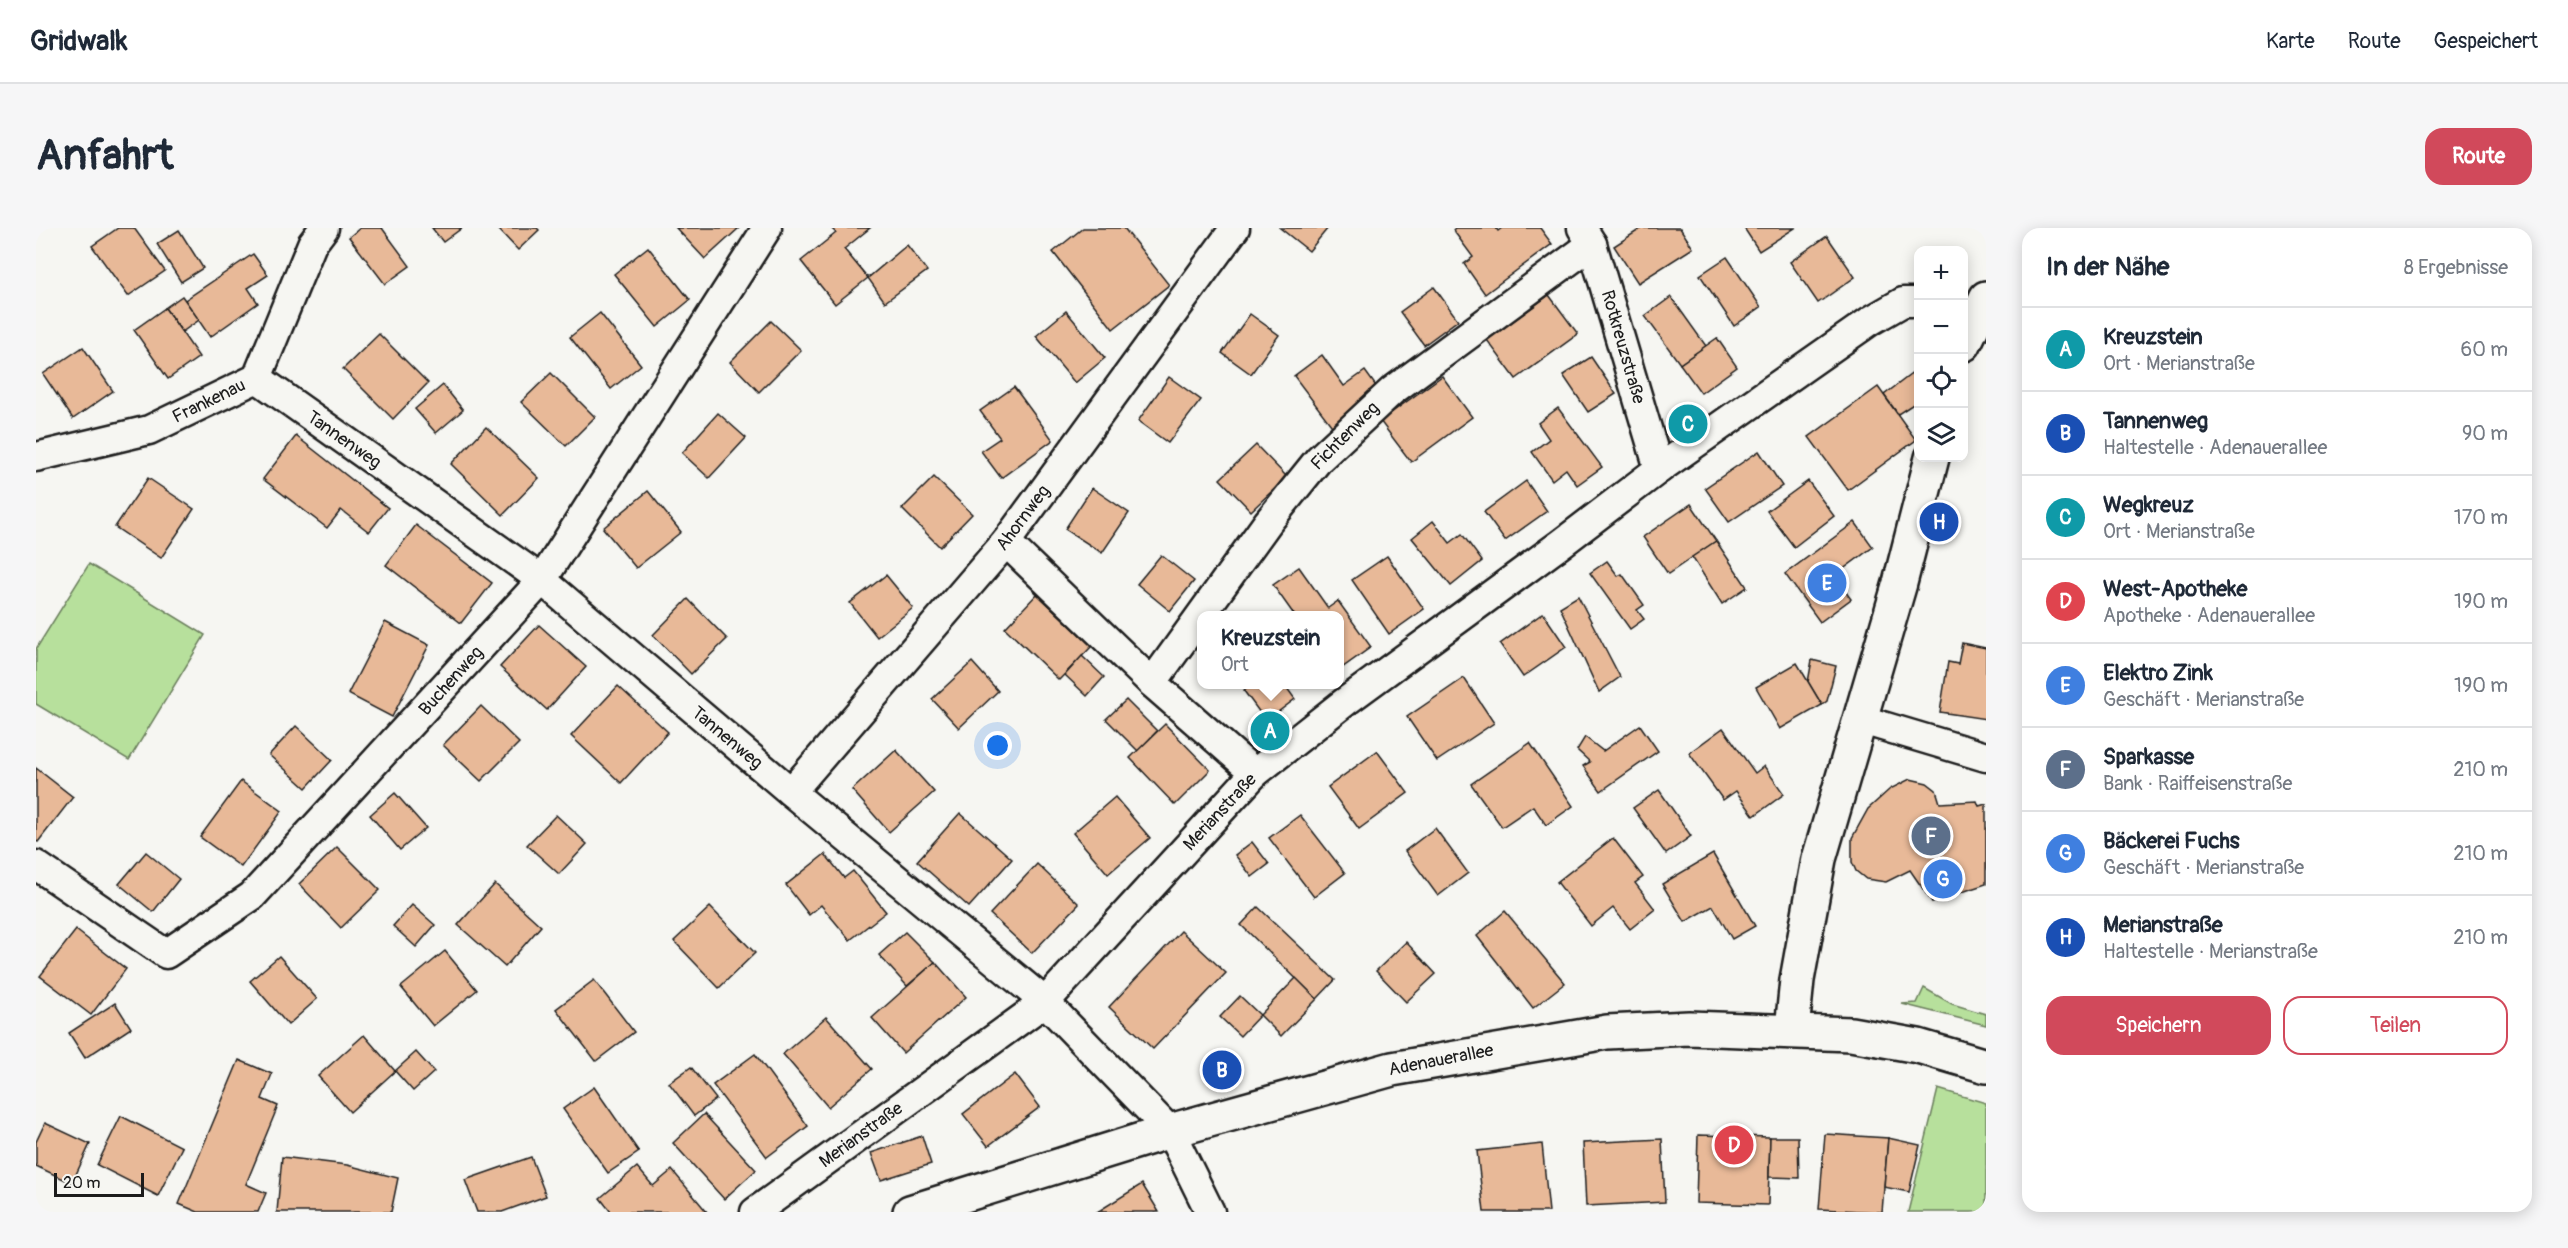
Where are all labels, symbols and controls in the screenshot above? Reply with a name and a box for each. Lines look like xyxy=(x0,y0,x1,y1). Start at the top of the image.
text: Gridwalk xyxy=(30,24,128,59)
text: Karte xyxy=(2266,28,2315,55)
text: Route xyxy=(2348,28,2401,55)
text: Gespeichert xyxy=(2434,28,2538,55)
button: Route xyxy=(2425,128,2532,185)
text: Anfahrt xyxy=(36,130,174,182)
map controls xyxy=(1914,246,1968,462)
button: + xyxy=(1914,246,1968,300)
text: In der Nähe xyxy=(2046,251,2169,283)
text: 8 Ergebnisse xyxy=(2404,255,2508,280)
street label: Rotkreuzstraße xyxy=(1596,288,1650,407)
button: − xyxy=(1914,300,1968,354)
text: Kreuzstein xyxy=(2103,323,2203,351)
text: A xyxy=(2059,337,2072,362)
text: 60 m xyxy=(2461,337,2508,362)
text: Ort · Merianstraße xyxy=(2103,351,2255,376)
button: locate xyxy=(1914,354,1968,408)
street label: Frankenau xyxy=(169,373,249,429)
street label: Fichtenweg xyxy=(1306,397,1384,475)
pin: C xyxy=(1668,402,1708,446)
street label: Tannenweg xyxy=(302,406,386,474)
text: Tannenweg xyxy=(2103,407,2208,435)
button: layers xyxy=(1914,408,1968,462)
text: B xyxy=(2060,421,2071,446)
text: 90 m xyxy=(2462,421,2508,446)
text: Haltestelle · Adenauerallee xyxy=(2103,435,2327,460)
street label: Ahornweg xyxy=(991,481,1055,555)
text: Wegkreuz xyxy=(2103,491,2194,519)
pin: H xyxy=(1920,500,1958,544)
text: C xyxy=(2059,505,2072,530)
text: 170 m xyxy=(2454,505,2508,530)
text: Ort · Merianstraße xyxy=(2103,519,2255,544)
pin: E xyxy=(1808,560,1846,606)
text: West-Apotheke xyxy=(2103,575,2247,603)
text: D xyxy=(2059,589,2072,614)
text: 190 m xyxy=(2454,589,2508,614)
text: Apotheke · Adenauerallee xyxy=(2103,603,2315,628)
popup xyxy=(1197,611,1344,689)
text: Kreuzstein xyxy=(1221,624,1320,652)
street label: Buchenweg xyxy=(414,641,488,721)
text: Ort xyxy=(1221,652,1249,677)
text: Elektro Zink xyxy=(2103,659,2213,687)
text: E xyxy=(2060,673,2071,698)
text: 190 m xyxy=(2454,673,2508,698)
text: Geschäft · Merianstraße xyxy=(2103,687,2304,712)
street label: Tannenweg xyxy=(687,702,767,774)
pin: A xyxy=(1250,708,1290,754)
your location xyxy=(983,731,1012,760)
text: Sparkasse xyxy=(2103,743,2194,771)
text: F xyxy=(2059,757,2072,782)
text: 210 m xyxy=(2453,757,2508,782)
street label: Merianstraße xyxy=(1178,768,1262,856)
text: Bank · Raiffeisenstraße xyxy=(2103,771,2292,796)
pin: F xyxy=(1912,814,1950,858)
text: Bäckerei Fuchs xyxy=(2103,827,2240,855)
text: G xyxy=(2059,841,2072,866)
text: 210 m xyxy=(2453,841,2508,866)
text: Geschäft · Merianstraße xyxy=(2103,855,2304,880)
pin: G xyxy=(1924,856,1962,902)
text: Merianstraße xyxy=(2103,911,2223,939)
text: H xyxy=(2059,925,2072,950)
text: 210 m xyxy=(2453,925,2508,950)
text: Haltestelle · Merianstraße xyxy=(2103,939,2318,964)
button: Speichern xyxy=(2046,996,2271,1055)
button: Teilen xyxy=(2283,996,2508,1055)
street label: Adenauerallee xyxy=(1387,1039,1496,1081)
pin: B xyxy=(1202,1048,1242,1092)
street label: Merianstraße xyxy=(815,1097,907,1173)
pin: D xyxy=(1714,1122,1754,1168)
scale bar xyxy=(54,1170,144,1198)
text: 20 m xyxy=(63,1173,101,1193)

